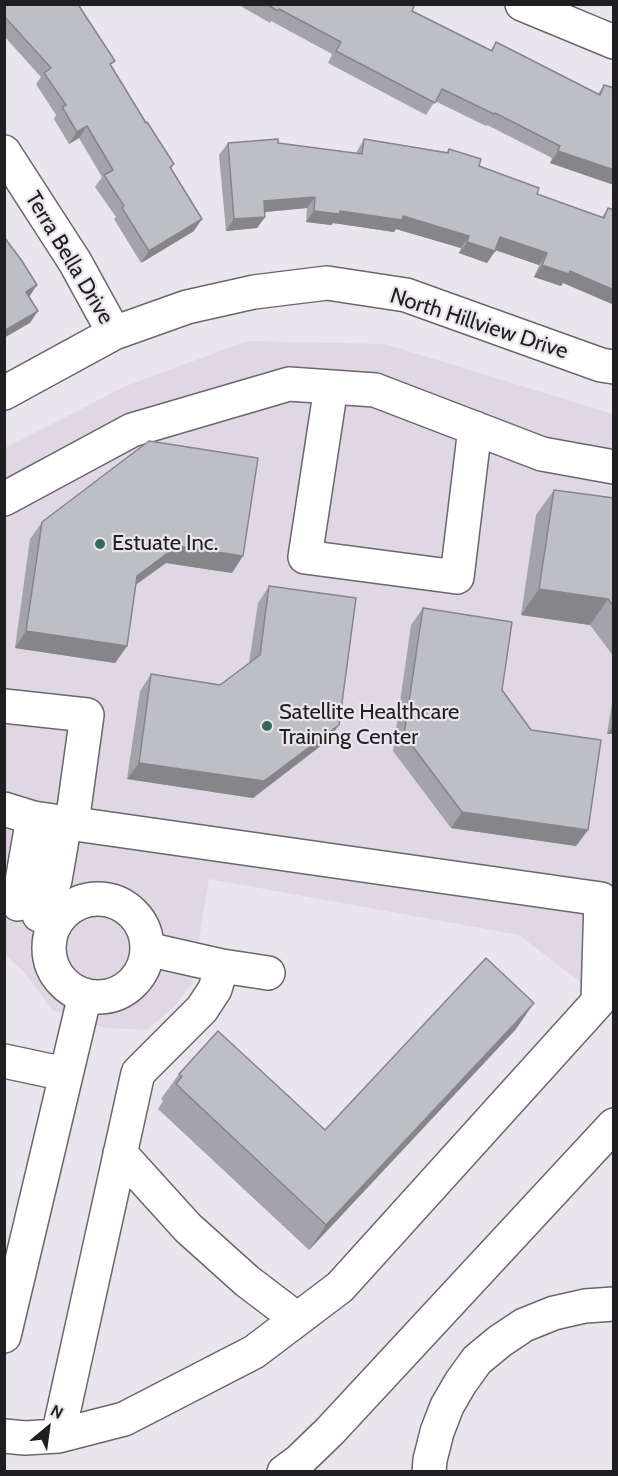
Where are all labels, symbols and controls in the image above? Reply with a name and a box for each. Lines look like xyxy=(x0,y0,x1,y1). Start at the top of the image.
street label: Terra Bella Drive xyxy=(19,187,119,329)
street label: North Hillview Drive xyxy=(387,283,571,365)
place label: Estuate Inc. xyxy=(112,531,218,557)
marker: Estuate Inc. xyxy=(93,537,107,551)
place label: Satellite Healthcare Training Center xyxy=(279,700,459,752)
marker: Satellite Healthcare Training Center xyxy=(260,719,274,733)
north arrow xyxy=(18,1398,78,1458)
text: N xyxy=(47,1401,67,1423)

